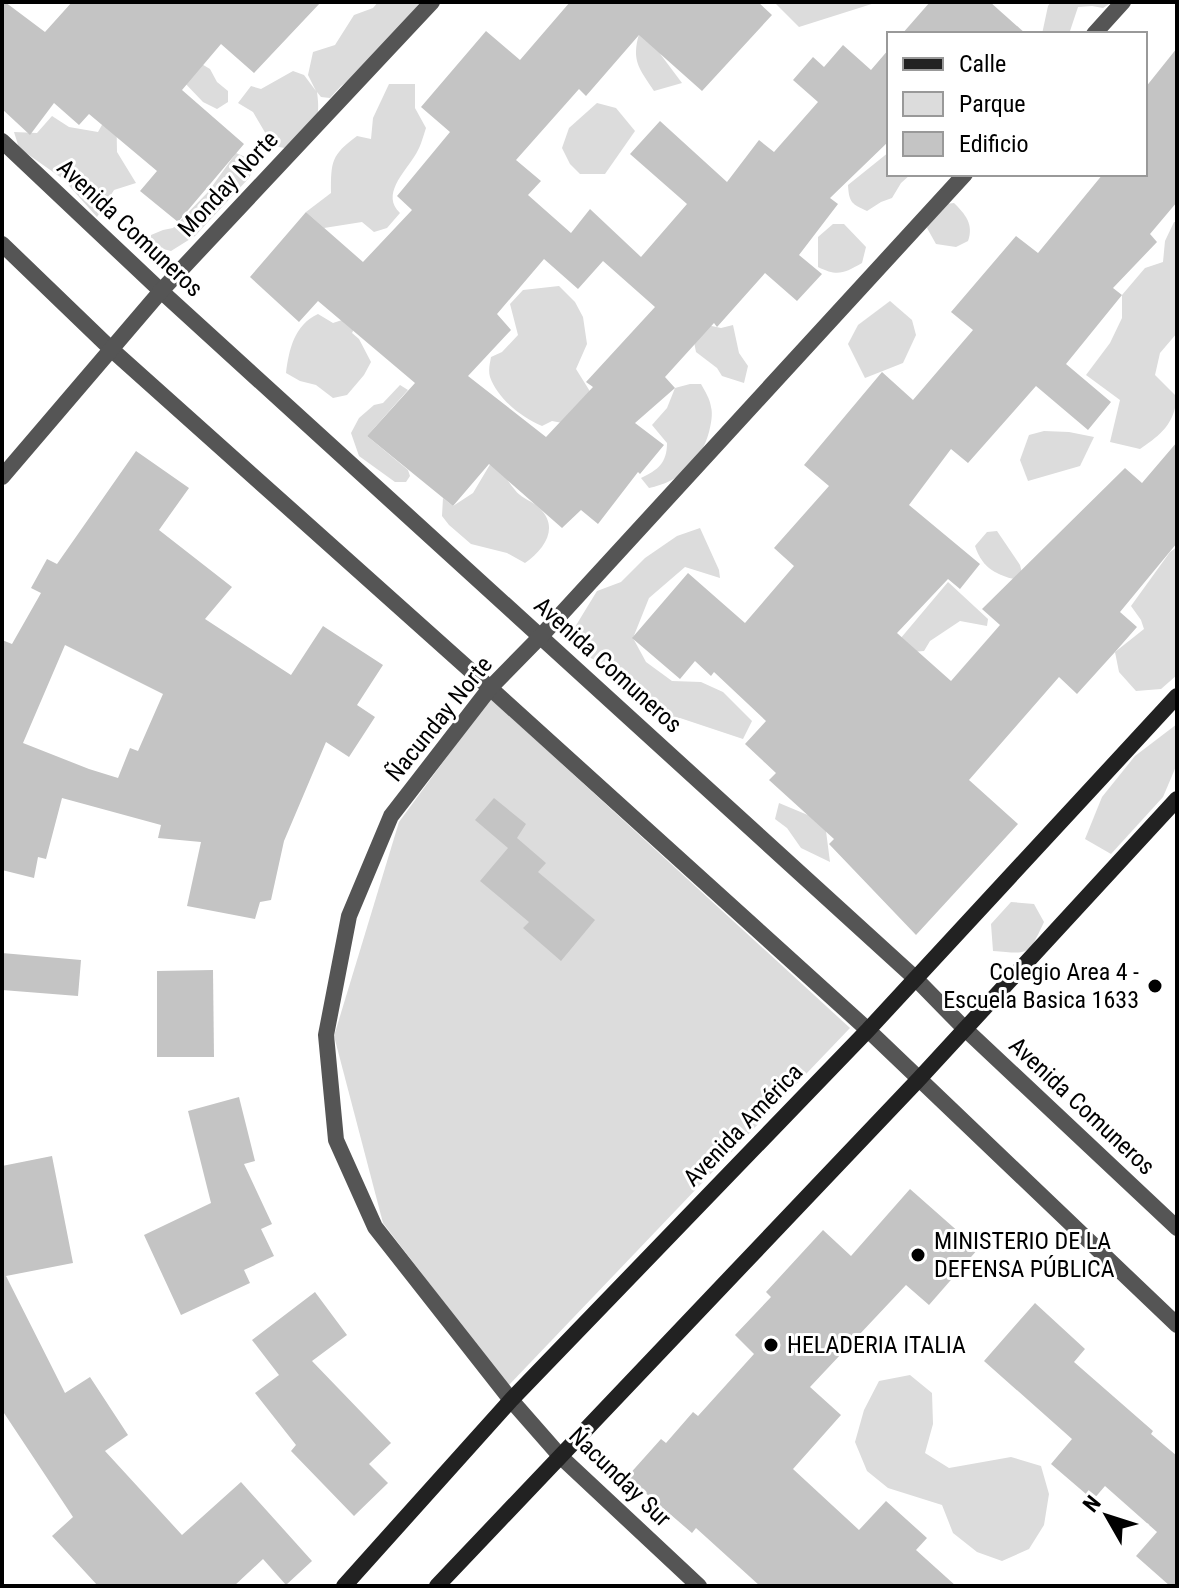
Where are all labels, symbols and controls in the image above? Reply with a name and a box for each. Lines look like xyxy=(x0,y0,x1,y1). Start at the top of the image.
legend xyxy=(887,32,1147,176)
text: Calle xyxy=(959,50,1006,78)
text: Parque xyxy=(959,90,1026,118)
street label: Monday Norte xyxy=(172,126,284,242)
text: Edificio xyxy=(959,130,1029,158)
street label: Avenida Comuneros xyxy=(51,153,209,303)
street label: Avenida Comuneros xyxy=(528,591,688,739)
street label: Ñacunday Norte xyxy=(380,651,498,787)
place label: Colegio Area 4 - Escuela Basica 1633 xyxy=(943,958,1139,1014)
marker: Colegio Area 4 - Escuela Basica 1633 xyxy=(1146,977,1164,995)
street label: Avenida Comuneros xyxy=(1003,1031,1161,1181)
street label: Avenida América xyxy=(678,1058,808,1192)
place label: MINISTERIO DE LA DEFENSA PÚBLICA xyxy=(934,1227,1115,1283)
marker: MINISTERIO DE LA DEFENSA PÚBLICA xyxy=(909,1246,927,1264)
place label: HELADERIA ITALIA xyxy=(787,1331,966,1359)
marker: HELADERIA ITALIA xyxy=(762,1336,780,1354)
street label: Ńacunday Sur xyxy=(563,1422,677,1532)
north arrow xyxy=(1067,1476,1147,1556)
text: N xyxy=(1078,1491,1106,1517)

